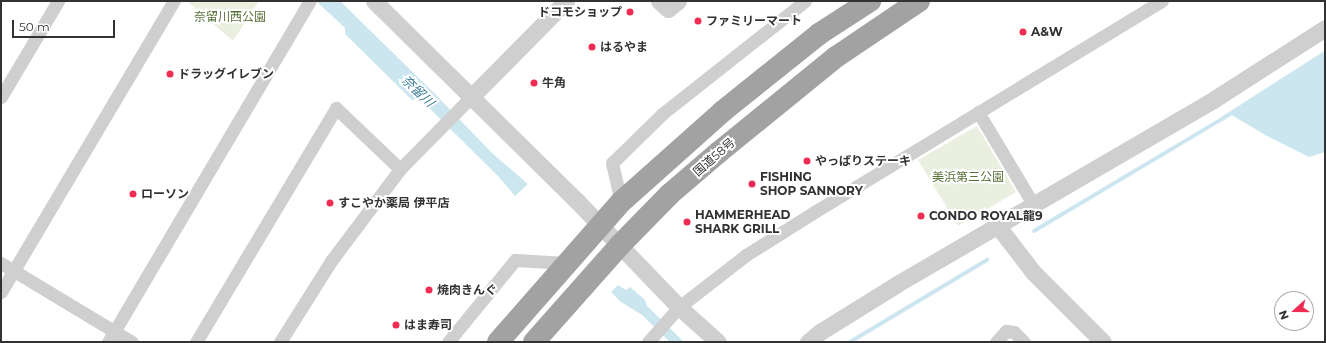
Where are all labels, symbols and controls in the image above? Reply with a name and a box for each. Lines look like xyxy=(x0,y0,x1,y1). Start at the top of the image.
place label: ドコモショップ xyxy=(538,5,622,19)
marker: ドコモショップ xyxy=(625,7,635,17)
park label: 奈留川西公園 xyxy=(194,10,266,24)
scale bar xyxy=(14,12,117,38)
place label: ファミリーマート xyxy=(706,14,802,28)
marker: ファミリーマート xyxy=(693,16,703,26)
text: 50 m xyxy=(19,19,50,34)
place label: A&W xyxy=(1031,25,1063,39)
marker: A&W xyxy=(1018,27,1028,37)
place label: はるやま xyxy=(600,40,648,54)
marker: はるやま xyxy=(587,42,597,52)
place label: ドラッグイレブン xyxy=(178,67,274,81)
marker: ドラッグイレブン xyxy=(165,69,175,79)
water label: 奈留川 xyxy=(399,72,437,110)
place label: 牛角 xyxy=(542,76,566,90)
marker: 牛角 xyxy=(529,78,539,88)
street label: 国道58号 xyxy=(690,135,738,179)
place label: やっぱりステーキ xyxy=(815,154,911,168)
marker: やっぱりステーキ xyxy=(802,156,812,166)
place label: FISHING SHOP SANNORY xyxy=(760,170,863,198)
park label: 美浜第三公園 xyxy=(932,170,1004,184)
marker: FISHING SHOP SANNORY xyxy=(747,179,757,189)
place label: ローソン xyxy=(141,187,189,201)
marker: ローソン xyxy=(128,189,138,199)
place label: すこやか薬局 伊平店 xyxy=(338,196,449,210)
marker: すこやか薬局 伊平店 xyxy=(325,198,335,208)
place label: HAMMERHEAD SHARK GRILL xyxy=(695,208,791,236)
place label: CONDO ROYAL龍9 xyxy=(929,209,1043,223)
marker: CONDO ROYAL龍9 xyxy=(916,211,926,221)
marker: HAMMERHEAD SHARK GRILL xyxy=(682,217,692,227)
place label: 焼肉きんぐ xyxy=(437,283,497,297)
marker: 焼肉きんぐ xyxy=(424,285,434,295)
north arrow xyxy=(1274,291,1314,331)
text: N xyxy=(1276,308,1292,322)
place label: はま寿司 xyxy=(404,318,452,332)
marker: はま寿司 xyxy=(391,320,401,330)

